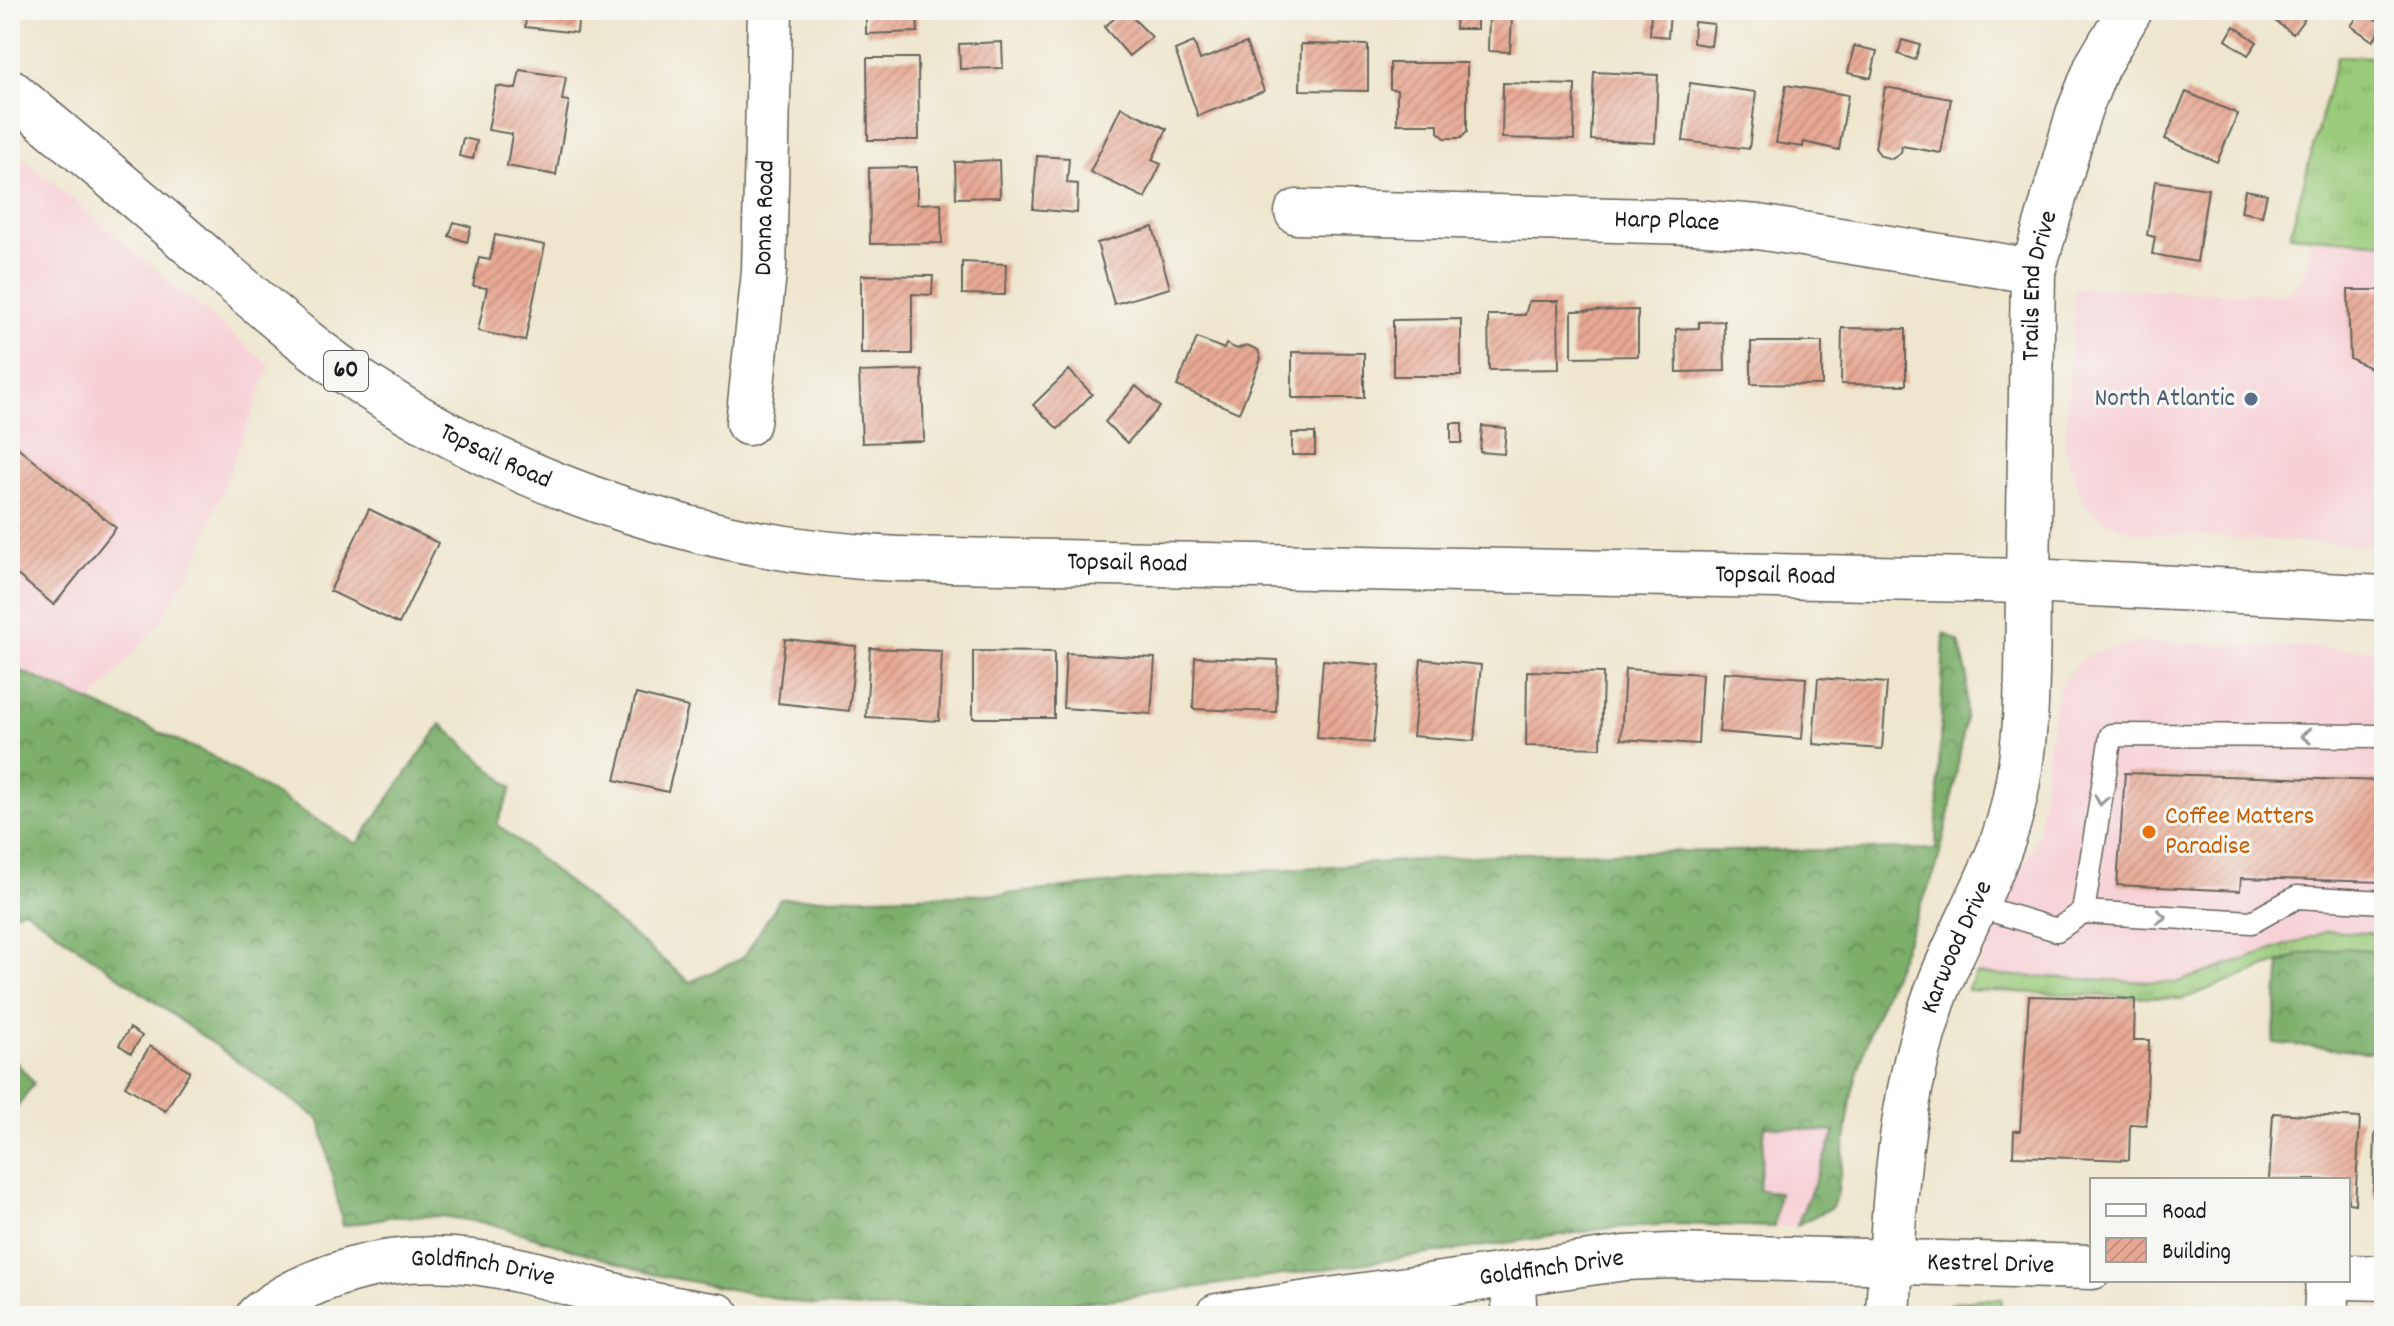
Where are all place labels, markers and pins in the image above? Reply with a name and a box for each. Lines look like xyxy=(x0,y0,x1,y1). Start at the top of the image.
place label: North Atlantic xyxy=(2094,381,2235,418)
marker: North Atlantic xyxy=(2242,390,2260,408)
place label: Coffee Matters Paradise xyxy=(2165,799,2315,866)
marker: Coffee Matters Paradise xyxy=(2140,823,2158,841)

